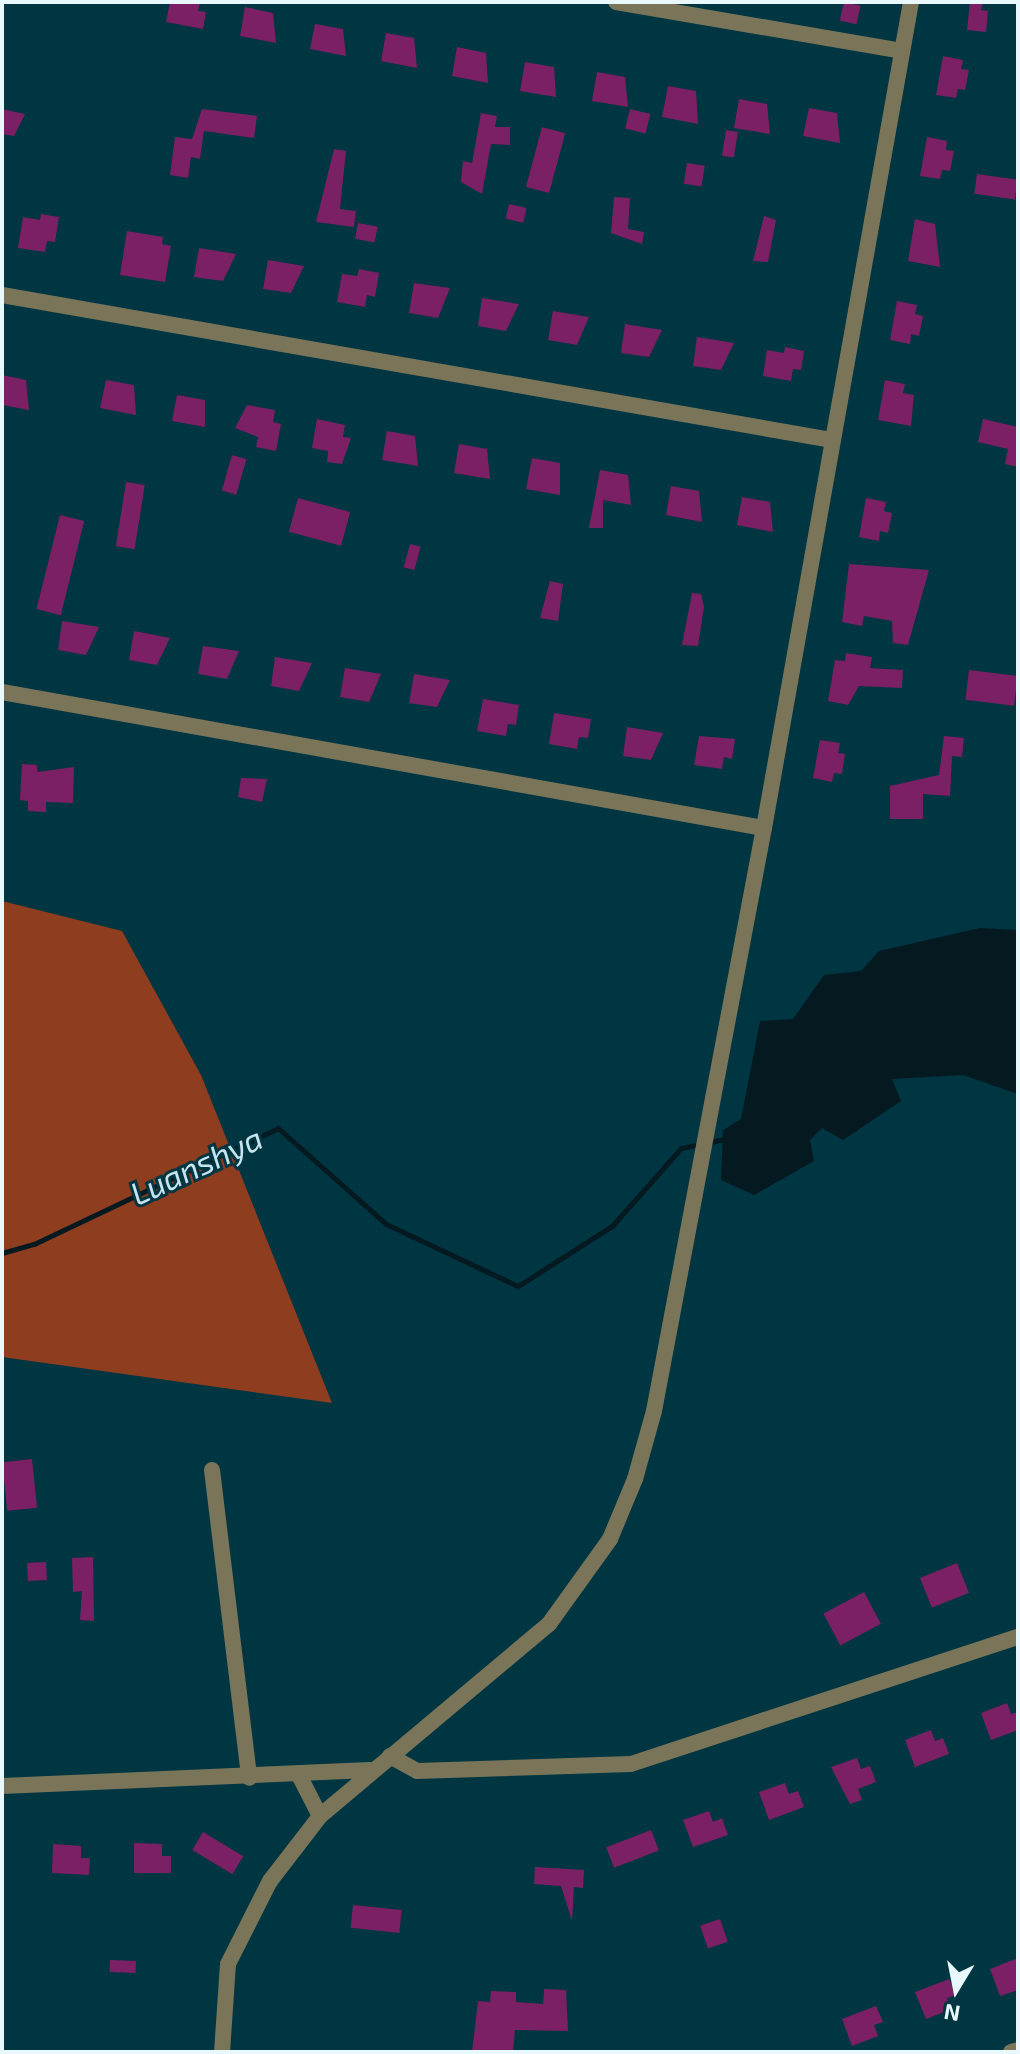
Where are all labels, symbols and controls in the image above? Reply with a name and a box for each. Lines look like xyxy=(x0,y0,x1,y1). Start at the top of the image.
water label: Luanshya xyxy=(124,1118,268,1212)
north arrow xyxy=(916,1950,996,2030)
text: N xyxy=(942,1999,962,2028)

